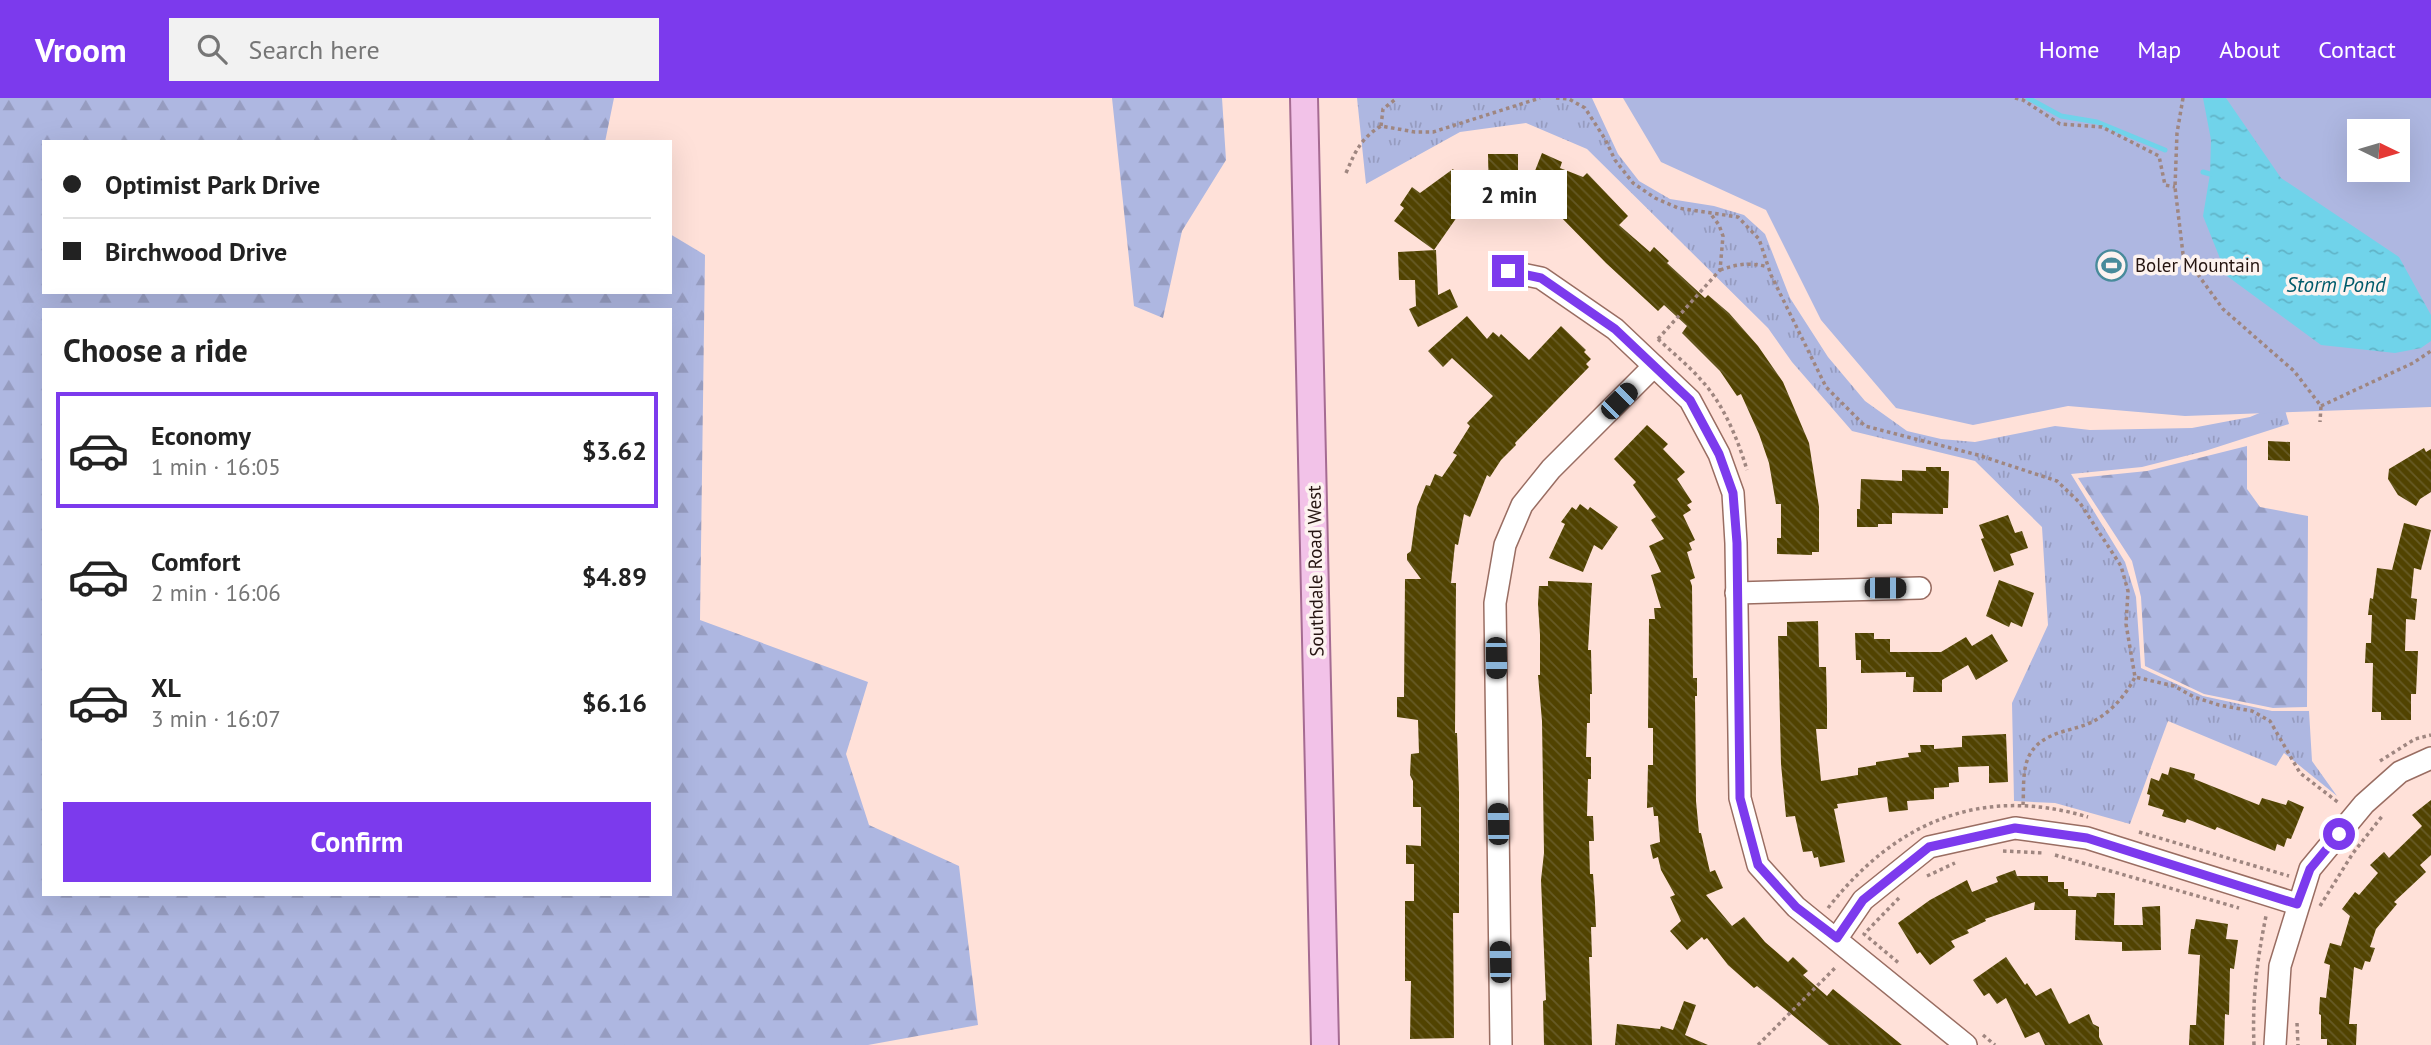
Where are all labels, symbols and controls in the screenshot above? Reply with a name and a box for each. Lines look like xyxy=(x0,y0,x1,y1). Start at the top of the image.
search box xyxy=(169,18,659,81)
text: Vroom xyxy=(35,28,127,71)
icon: search xyxy=(193,30,231,68)
text: Search here xyxy=(249,33,380,66)
text: Home xyxy=(2039,34,2099,65)
text: Map xyxy=(2137,34,2181,65)
text: About xyxy=(2219,34,2280,65)
text: Contact xyxy=(2318,34,2396,65)
north arrow xyxy=(2347,119,2410,182)
map controls xyxy=(2347,119,2410,182)
text: Optimist Park Drive xyxy=(105,168,320,201)
callout: 2 min xyxy=(1450,170,1566,218)
text: 2 min xyxy=(1481,180,1537,209)
text: Birchwood Drive xyxy=(105,235,287,268)
sports icon: Boler Mountain xyxy=(2095,248,2129,282)
place label: Boler Mountain xyxy=(2135,253,2260,277)
route end xyxy=(1492,255,1524,287)
water label: Storm Pond xyxy=(2286,271,2387,298)
text: Choose a ride xyxy=(63,329,248,371)
car xyxy=(1597,379,1642,423)
icon: car xyxy=(67,419,130,482)
text: Economy xyxy=(151,419,251,452)
text: $3.62 xyxy=(582,434,647,467)
text: 1 min · 16:05 xyxy=(151,452,281,481)
street label: Southdale Road West xyxy=(1301,485,1328,657)
icon: car xyxy=(67,545,130,608)
text: Comfort xyxy=(151,545,241,578)
text: $4.89 xyxy=(582,560,647,593)
text: 2 min · 16:06 xyxy=(151,578,281,607)
car xyxy=(1865,578,1907,599)
car xyxy=(1486,637,1507,679)
icon: car xyxy=(67,671,130,734)
text: XL xyxy=(151,671,181,704)
text: $6.16 xyxy=(582,686,647,719)
text: 3 min · 16:07 xyxy=(151,704,281,733)
button: Confirm xyxy=(63,802,651,882)
car xyxy=(1488,803,1509,845)
route start xyxy=(2323,818,2355,850)
car xyxy=(1490,941,1511,983)

